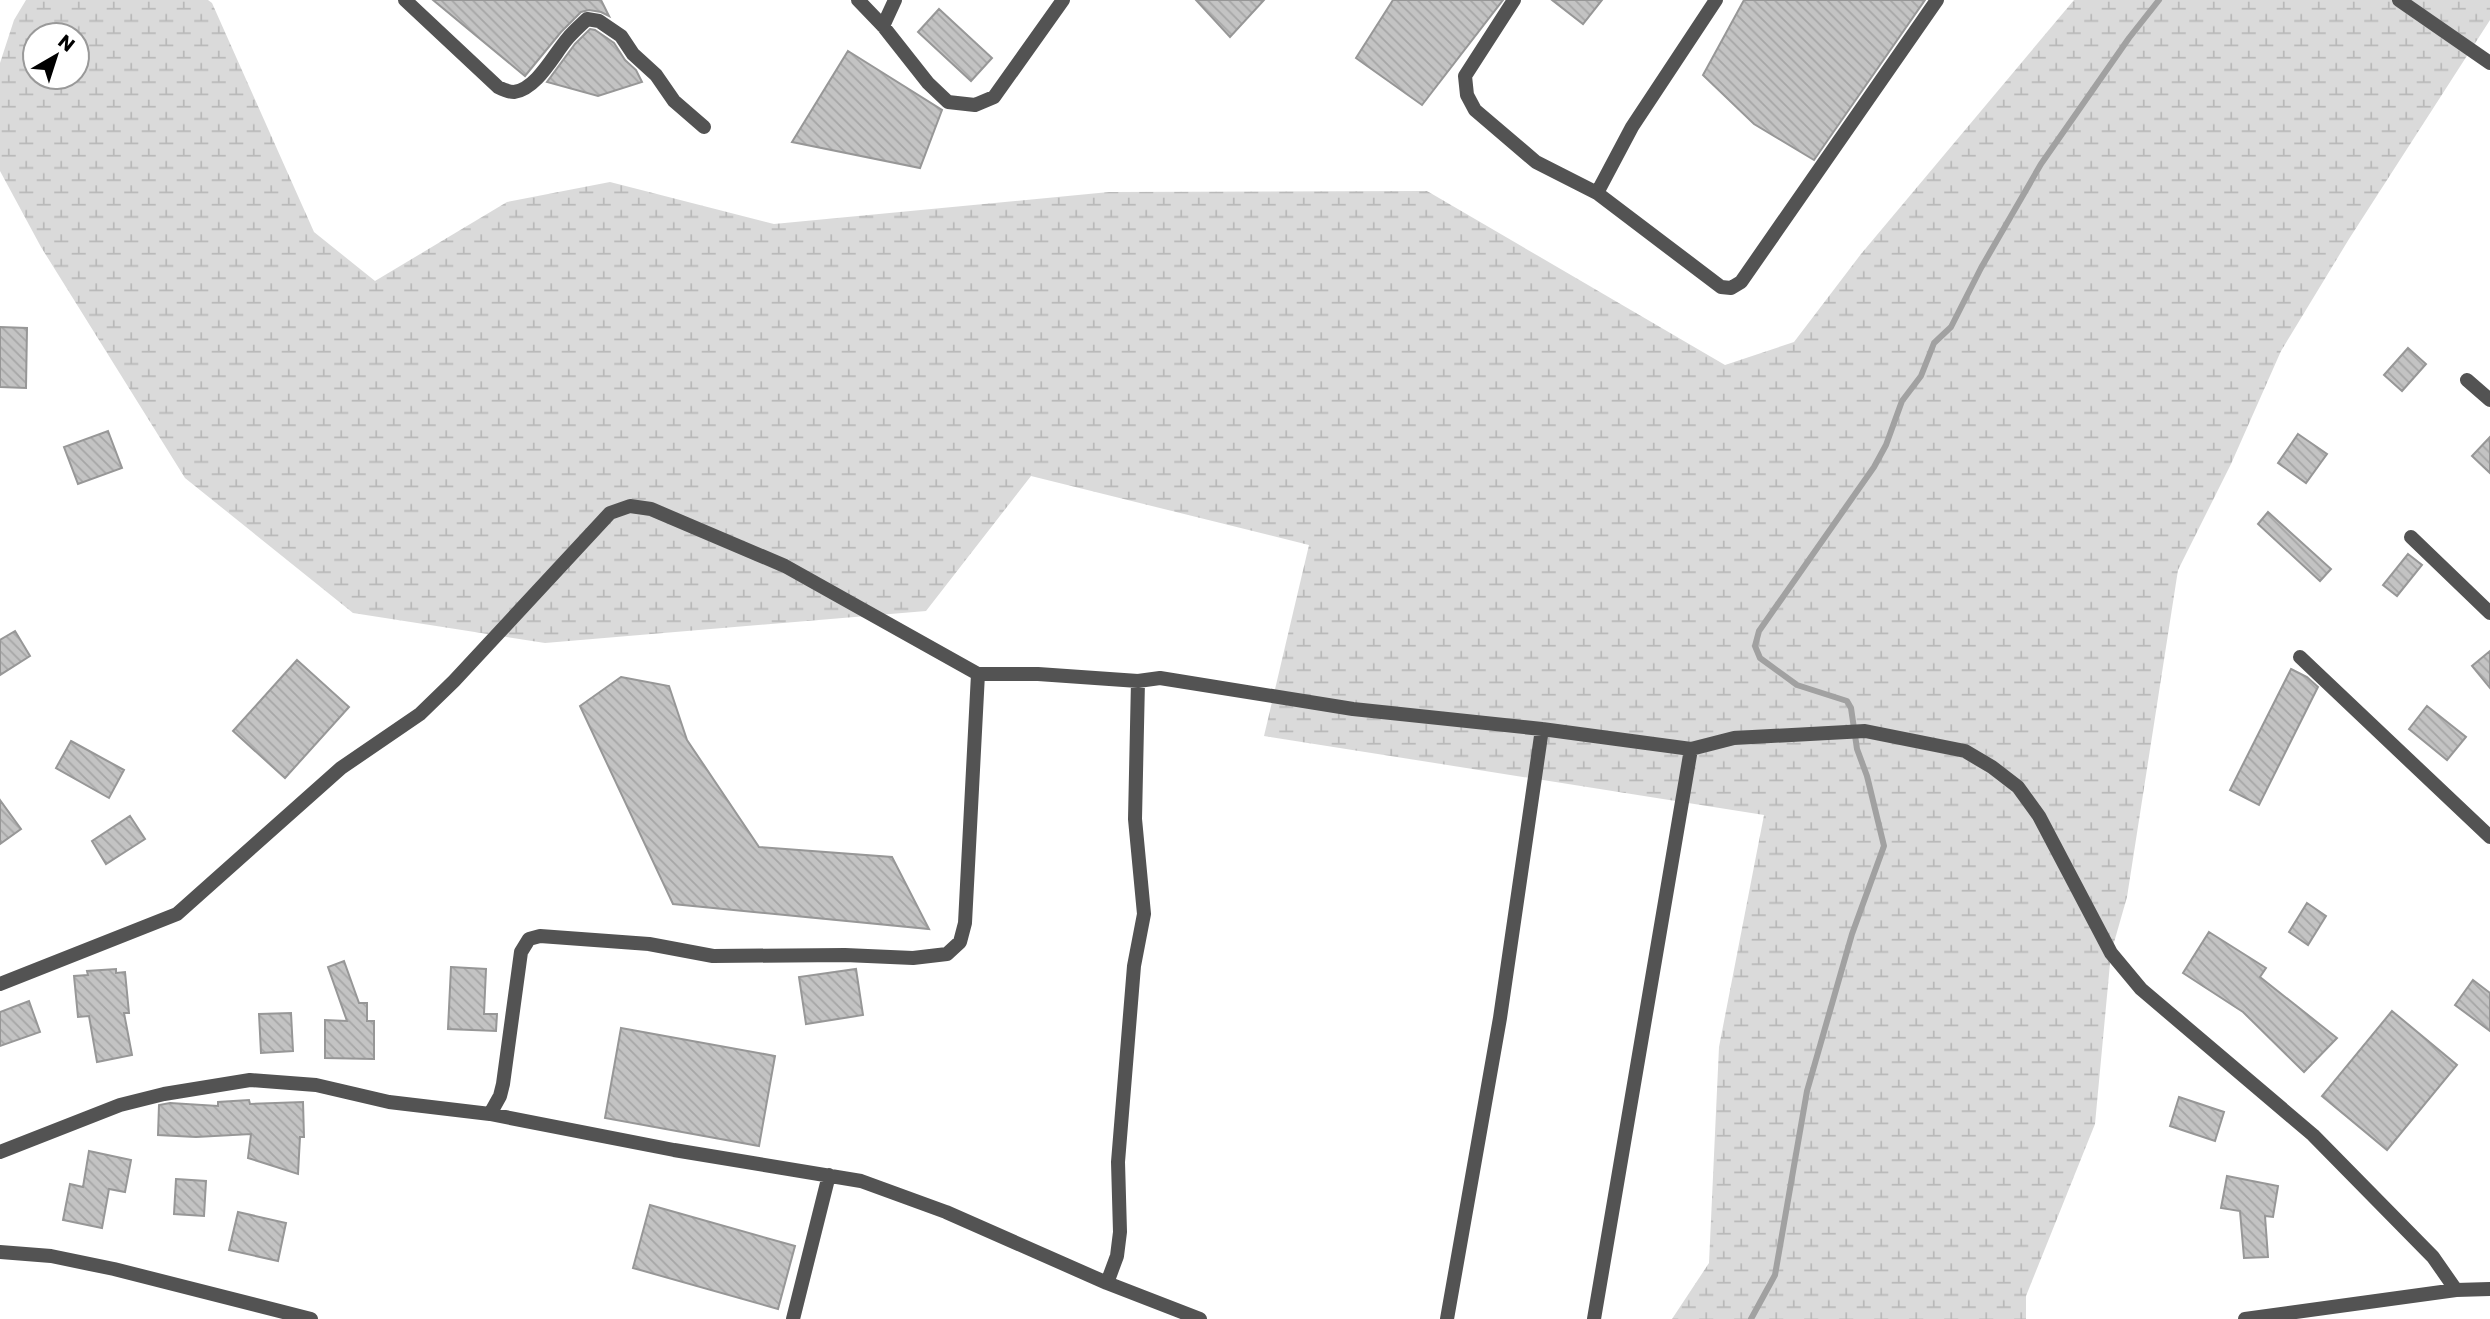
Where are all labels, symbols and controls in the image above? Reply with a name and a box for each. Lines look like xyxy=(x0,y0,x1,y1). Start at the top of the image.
north arrow xyxy=(21,21,91,91)
text: N xyxy=(52,28,80,58)

